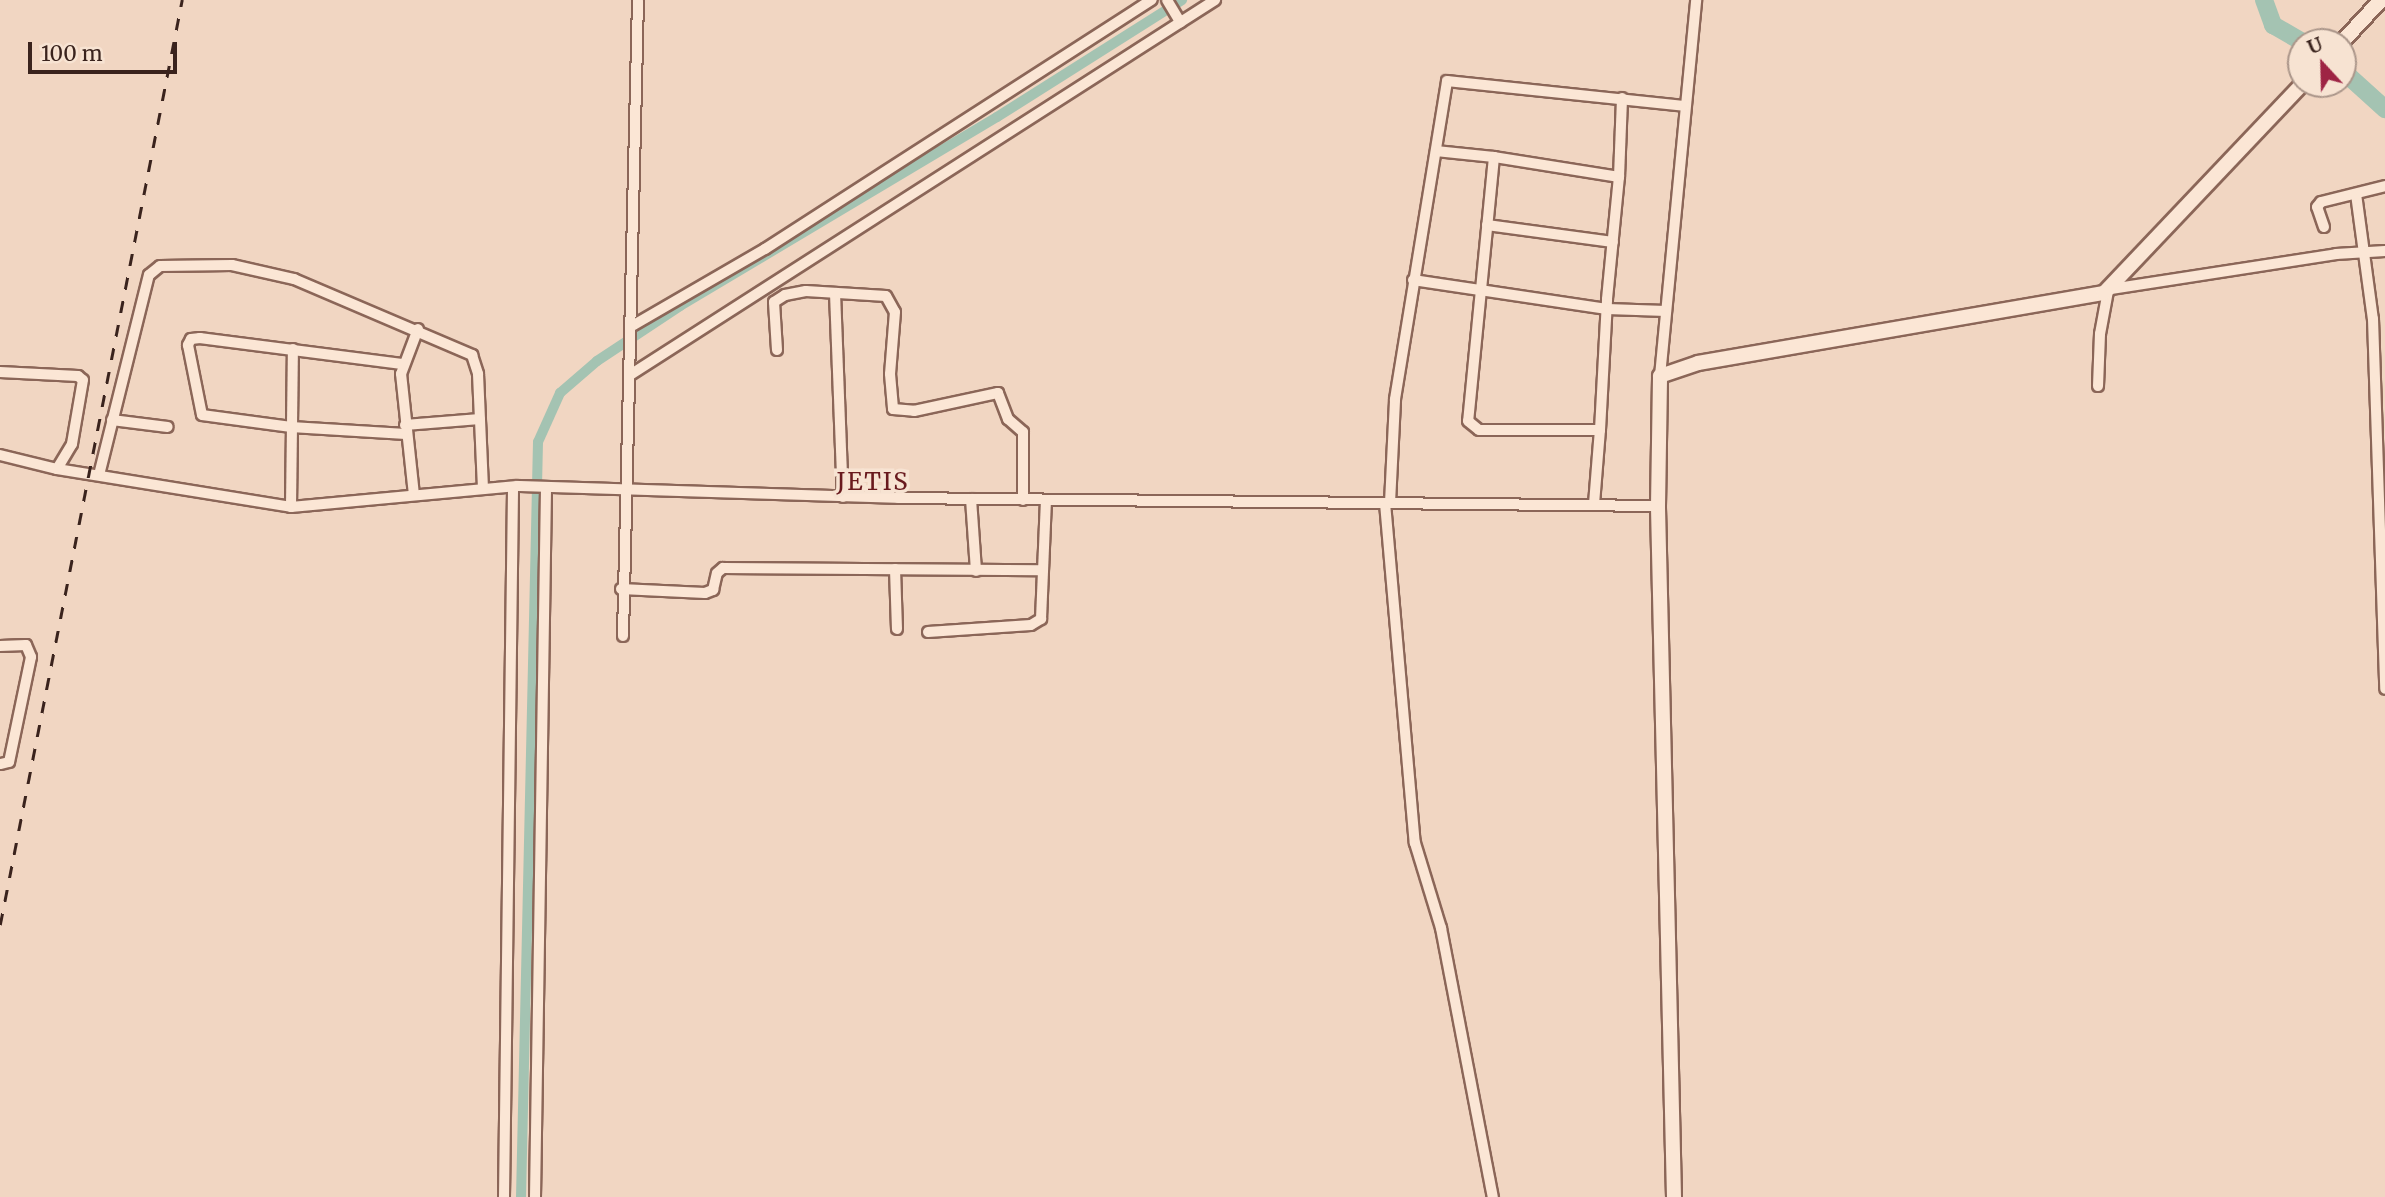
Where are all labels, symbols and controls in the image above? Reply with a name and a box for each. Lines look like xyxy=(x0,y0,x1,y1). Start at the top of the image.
scale bar xyxy=(32,28,180,72)
north arrow xyxy=(2287,28,2357,98)
text: U xyxy=(2304,32,2326,59)
text: 100 m xyxy=(41,40,103,67)
district label: JETIS xyxy=(837,468,909,496)

